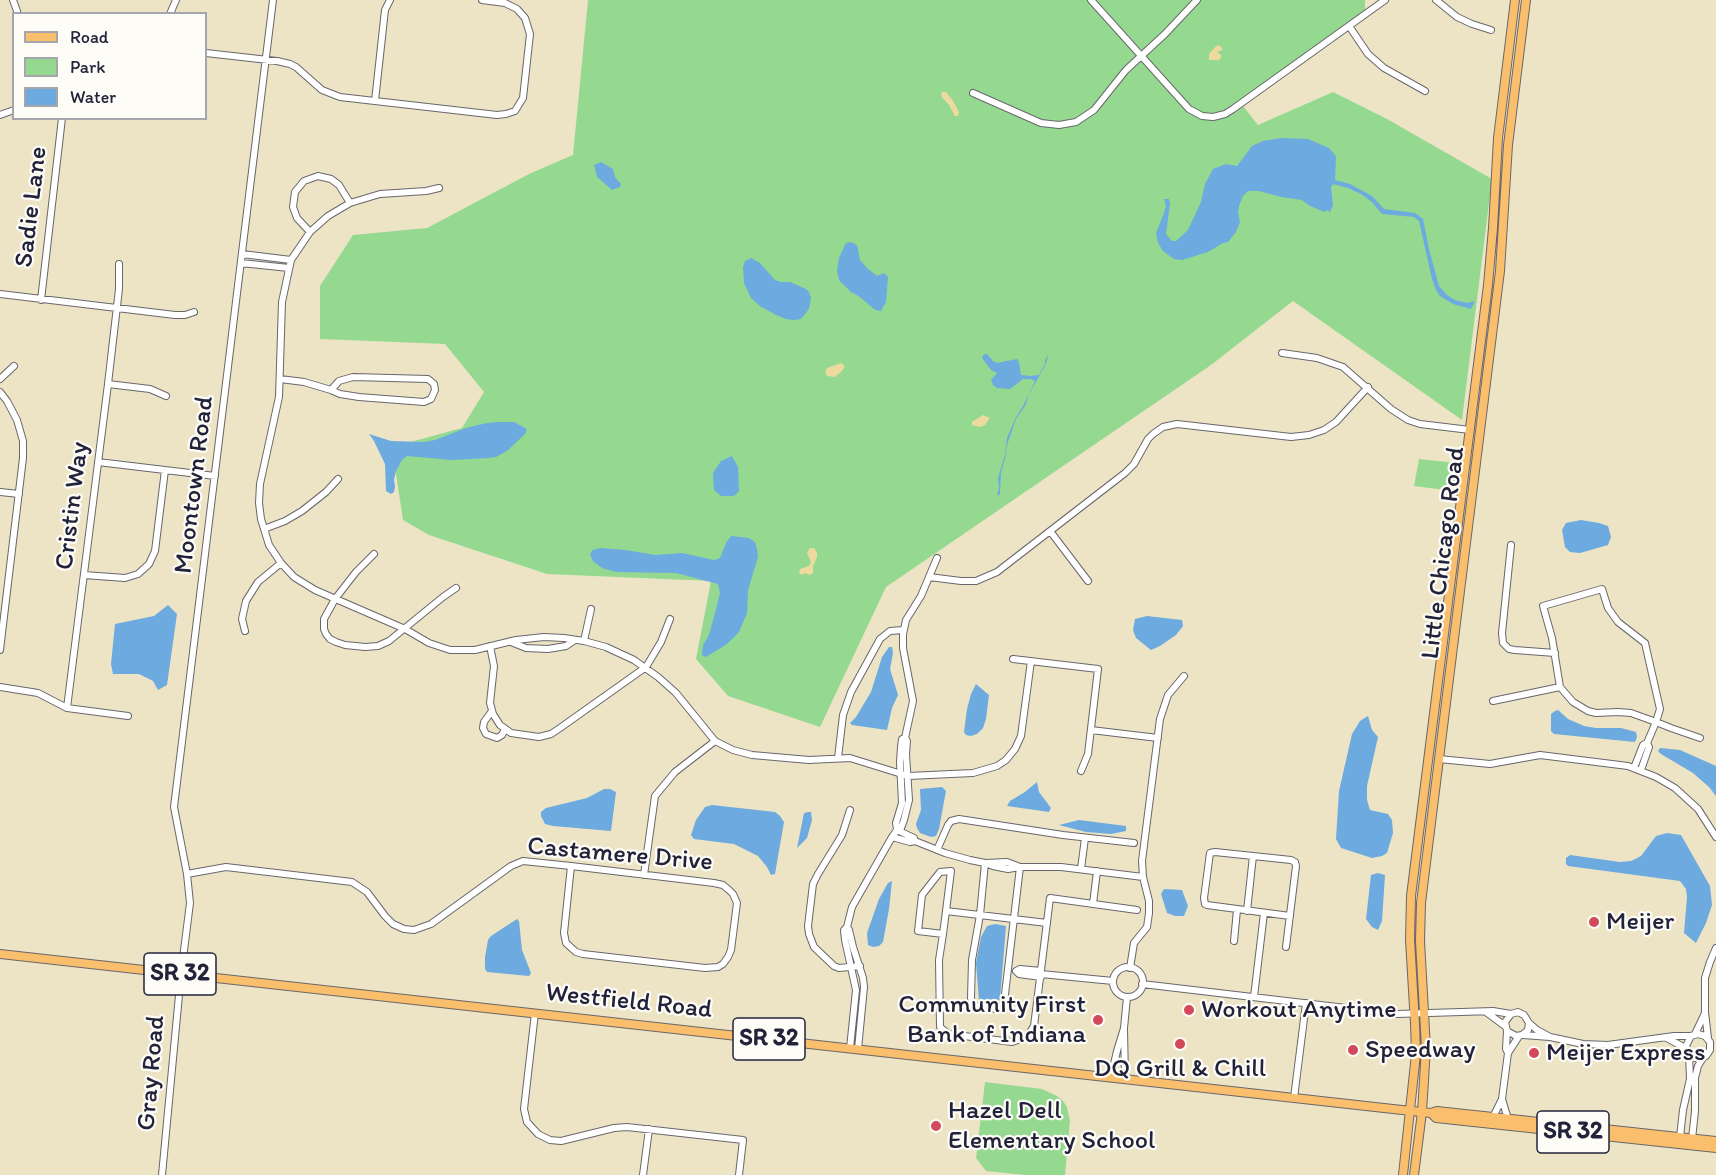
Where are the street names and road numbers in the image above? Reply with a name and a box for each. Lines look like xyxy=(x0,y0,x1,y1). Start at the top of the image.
street label: Sadie Lane xyxy=(9,145,55,269)
street label: Moontown Road xyxy=(169,394,221,576)
street label: Cristin Way xyxy=(50,440,96,572)
street label: Little Chicago Road xyxy=(1415,445,1473,661)
street label: Castamere Drive xyxy=(526,831,714,879)
road number: SR 32 xyxy=(144,953,216,995)
street label: Westfield Road xyxy=(544,978,714,1026)
street label: Gray Road xyxy=(131,1014,173,1132)
road number: SR 32 xyxy=(733,1018,805,1060)
road number: SR 32 xyxy=(1537,1111,1609,1153)

